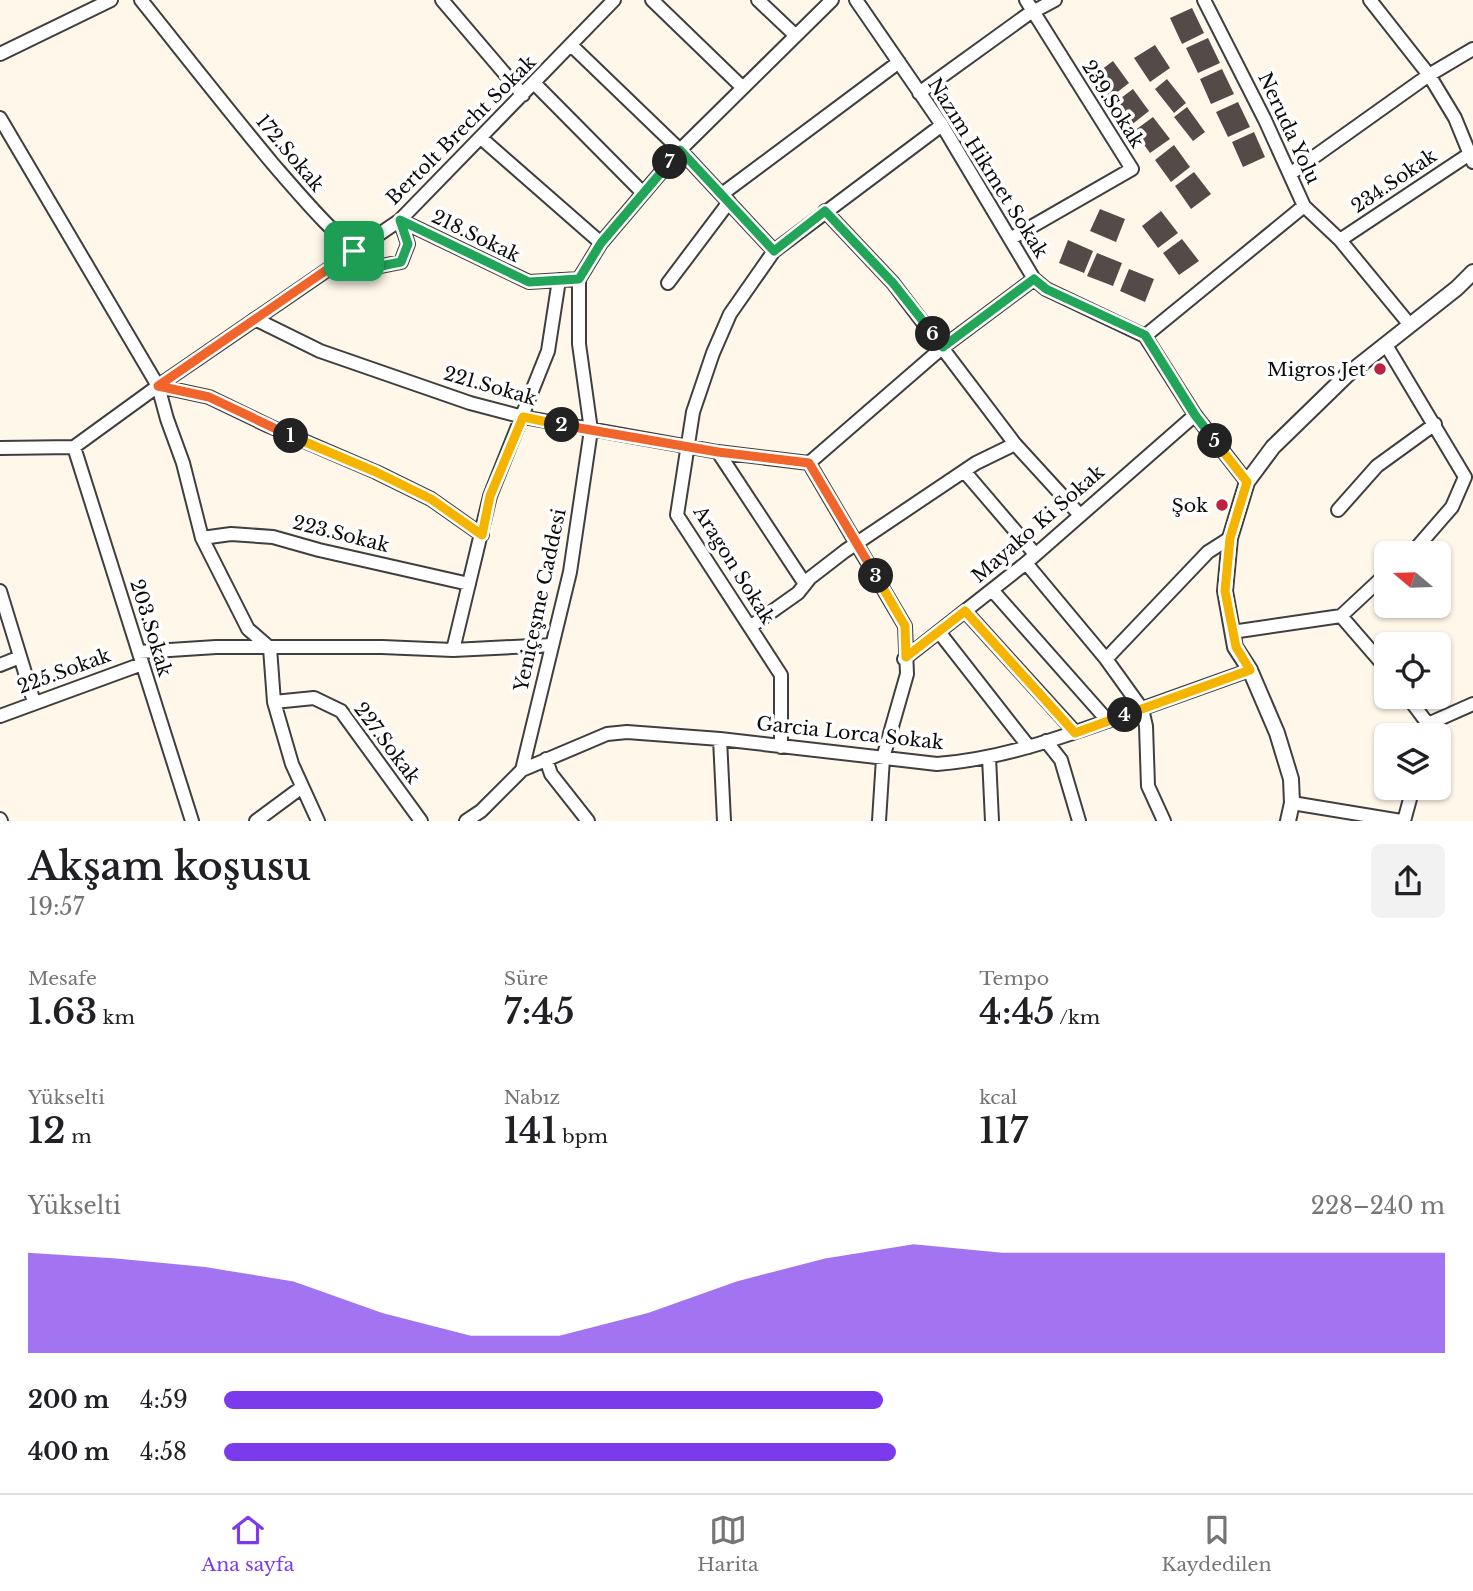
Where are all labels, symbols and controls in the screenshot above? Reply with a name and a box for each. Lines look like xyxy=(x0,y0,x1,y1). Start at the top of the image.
street label: Bertolt Brecht Sokak xyxy=(382,50,541,209)
street label: 239.Sokak xyxy=(1077,56,1149,152)
street label: Neruda Yolu xyxy=(1253,69,1325,188)
street label: Nazım Hikmet Sokak xyxy=(923,74,1053,263)
street label: 172.Sokak xyxy=(251,110,329,196)
pin: 7 xyxy=(652,144,688,180)
street label: 234.Sokak xyxy=(1347,144,1441,218)
text: 7 xyxy=(665,150,674,173)
street label: 218.Sokak xyxy=(428,205,524,267)
pin xyxy=(324,221,384,281)
icon: arrive xyxy=(335,232,373,270)
pin: 6 xyxy=(916,316,950,352)
text: 6 xyxy=(926,322,939,345)
place label: Migros Jet xyxy=(1267,358,1367,381)
marker: Migros Jet xyxy=(1372,361,1388,377)
street label: 221.Sokak xyxy=(441,362,539,410)
pin: 2 xyxy=(544,408,580,442)
text: 2 xyxy=(555,413,568,436)
pin: 1 xyxy=(274,418,308,453)
text: 1 xyxy=(286,424,295,447)
pin: 5 xyxy=(1198,424,1232,458)
text: 5 xyxy=(1209,429,1220,452)
street label: Mayako Ki Sokak xyxy=(967,460,1109,588)
place label: Şok xyxy=(1172,494,1208,517)
marker: Şok xyxy=(1214,497,1230,513)
street label: Aragon Sokak xyxy=(688,501,780,629)
street label: Yeniçeşme Caddesi xyxy=(509,506,571,695)
street label: 223.Sokak xyxy=(290,511,392,557)
north arrow xyxy=(1374,541,1451,618)
map controls xyxy=(1374,541,1451,800)
pin: 3 xyxy=(858,558,894,594)
text: 3 xyxy=(869,564,882,587)
street label: 203.Sokak xyxy=(125,577,177,680)
button: locate xyxy=(1374,632,1451,709)
street label: 225.Sokak xyxy=(14,643,114,699)
street label: 227.Sokak xyxy=(349,698,425,788)
pin: 4 xyxy=(1108,698,1142,732)
text: 4 xyxy=(1118,703,1131,726)
street label: Garcia Lorca Sokak xyxy=(755,712,945,754)
button: layers xyxy=(1374,723,1451,800)
text: Akşam koşusu xyxy=(28,843,311,890)
button: share xyxy=(1371,844,1445,918)
text: 19:57 xyxy=(28,893,84,921)
text: Mesafe xyxy=(28,967,97,990)
text: Süre xyxy=(504,967,548,990)
text: Tempo xyxy=(979,967,1049,990)
text: 1.63 xyxy=(28,990,97,1033)
text: 7:45 xyxy=(504,990,574,1033)
text: 4:45 xyxy=(979,990,1055,1033)
text: km xyxy=(97,1006,135,1029)
text: /km xyxy=(1055,1006,1100,1029)
text: Yükselti xyxy=(28,1086,105,1109)
text: Nabız xyxy=(504,1086,560,1109)
text: kcal xyxy=(979,1086,1017,1109)
text: 12 xyxy=(28,1109,66,1152)
text: 141 xyxy=(504,1109,557,1152)
text: 117 xyxy=(979,1109,1028,1152)
text: m xyxy=(66,1125,92,1148)
text: bpm xyxy=(557,1125,608,1148)
text: Yükselti xyxy=(28,1192,121,1220)
text: 228–240 m xyxy=(1311,1192,1445,1220)
text: 200 m xyxy=(28,1386,109,1414)
text: 4:59 xyxy=(140,1386,188,1414)
text: 400 m xyxy=(28,1438,110,1466)
text: 4:58 xyxy=(140,1438,187,1466)
tab: Ana sayfa xyxy=(201,1511,294,1576)
tab: Harita xyxy=(697,1511,759,1576)
tab: Kaydedilen xyxy=(1162,1511,1271,1576)

